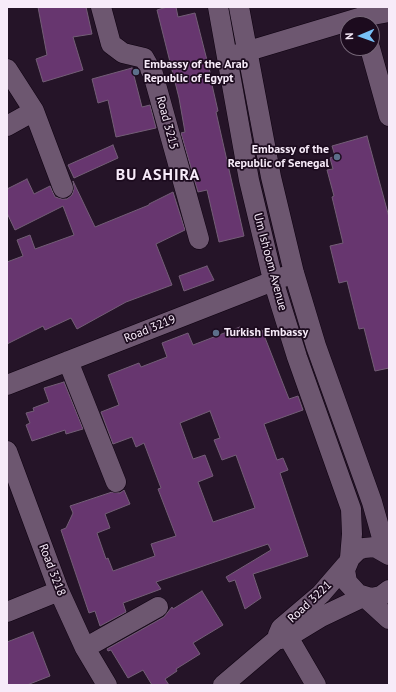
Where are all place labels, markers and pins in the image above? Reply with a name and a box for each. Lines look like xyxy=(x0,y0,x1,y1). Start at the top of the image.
place label: Embassy of the Arab Republic of Egypt xyxy=(144,58,248,86)
marker: Embassy of the Arab Republic of Egypt xyxy=(131,67,141,77)
place label: Embassy of the Republic of Senegal xyxy=(228,143,329,171)
marker: Embassy of the Republic of Senegal xyxy=(332,152,342,162)
place label: Turkish Embassy xyxy=(224,326,308,340)
marker: Turkish Embassy xyxy=(211,328,221,338)

